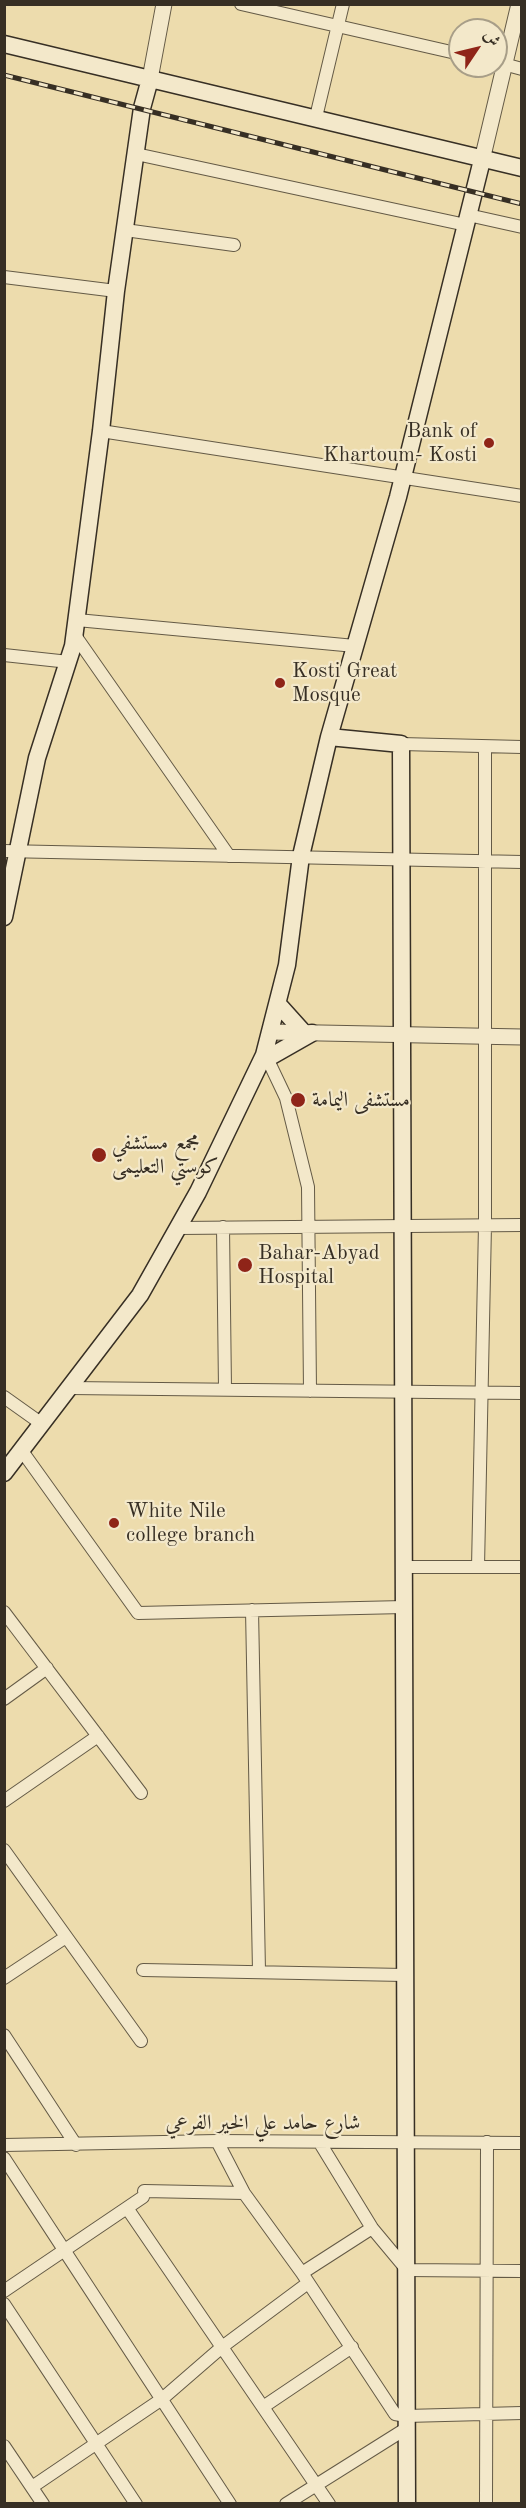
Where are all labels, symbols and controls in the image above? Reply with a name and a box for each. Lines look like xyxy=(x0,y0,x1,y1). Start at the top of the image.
north arrow xyxy=(448,18,508,78)
text: ش xyxy=(480,28,502,50)
place label: Bank of Khartoum- Kosti xyxy=(323,418,477,468)
marker: Bank of Khartoum- Kosti xyxy=(482,436,496,450)
place label: Kosti Great Mosque xyxy=(292,658,397,708)
marker: Kosti Great Mosque xyxy=(273,676,287,690)
place label: مستشفى اليمامة xyxy=(312,1087,410,1113)
marker: مستشفى اليمامة xyxy=(289,1091,307,1109)
place label: مجمع مستشفي كوستي التعليمى xyxy=(112,1130,218,1180)
marker: مجمع مستشفي كوستي التعليمى xyxy=(90,1146,108,1164)
place label: Bahar-Abyad Hospital xyxy=(258,1240,380,1290)
marker: Bahar-Abyad Hospital xyxy=(236,1256,254,1274)
place label: White Nile college branch xyxy=(126,1498,255,1548)
marker: White Nile college branch xyxy=(107,1516,121,1530)
street label: شارع حامد علي الخير الفرعي xyxy=(166,2110,360,2136)

